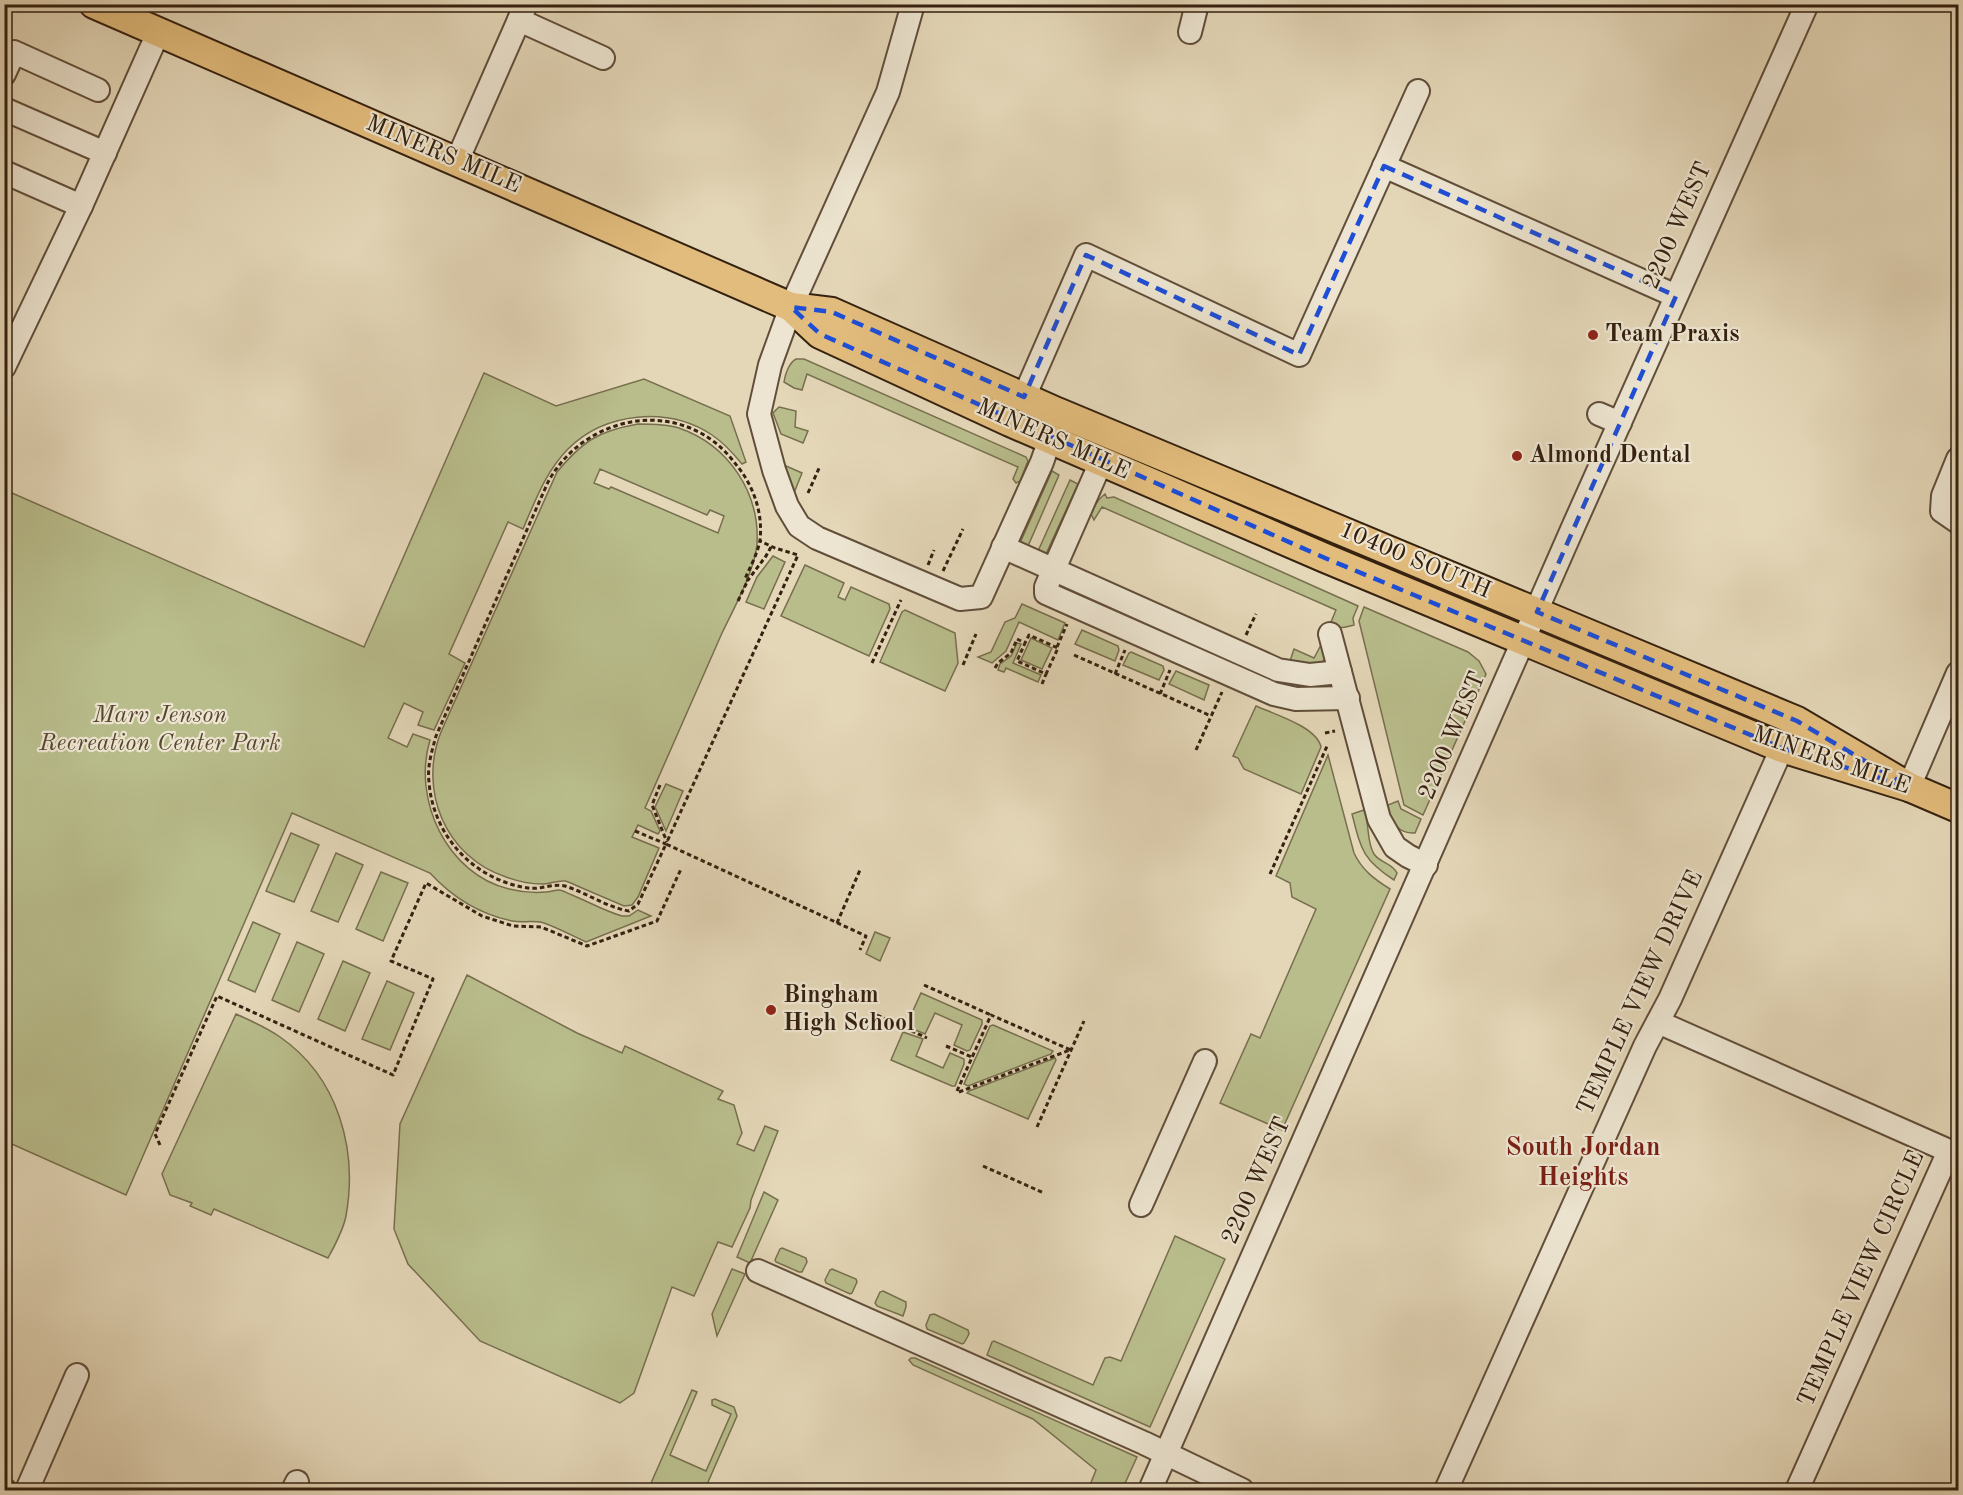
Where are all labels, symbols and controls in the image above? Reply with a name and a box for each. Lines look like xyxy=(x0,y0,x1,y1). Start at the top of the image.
street label: MINERS MILE xyxy=(362,112,524,198)
street label: 2200 WEST xyxy=(1639,159,1717,293)
place label: Team Praxis xyxy=(1605,323,1739,347)
marker: Team Praxis xyxy=(1586,328,1600,342)
street label: MINERS MILE xyxy=(972,395,1134,485)
place label: Almond Dental xyxy=(1529,444,1691,468)
marker: Almond Dental xyxy=(1510,449,1524,463)
street label: 10400 SOUTH xyxy=(1336,518,1494,604)
street label: 2200 WEST xyxy=(1415,668,1491,804)
park label: Marv Jenson Recreation Center Park xyxy=(38,704,281,756)
street label: MINERS MILE xyxy=(1749,723,1913,799)
street label: TEMPLE VIEW DRIVE xyxy=(1574,867,1708,1119)
place label: Bingham High School xyxy=(783,984,914,1036)
marker: Bingham High School xyxy=(764,1003,778,1017)
street label: 2200 WEST xyxy=(1218,1114,1296,1248)
district label: South Jordan Heights xyxy=(1506,1135,1660,1191)
street label: TEMPLE VIEW CIRCLE xyxy=(1795,1147,1929,1411)

